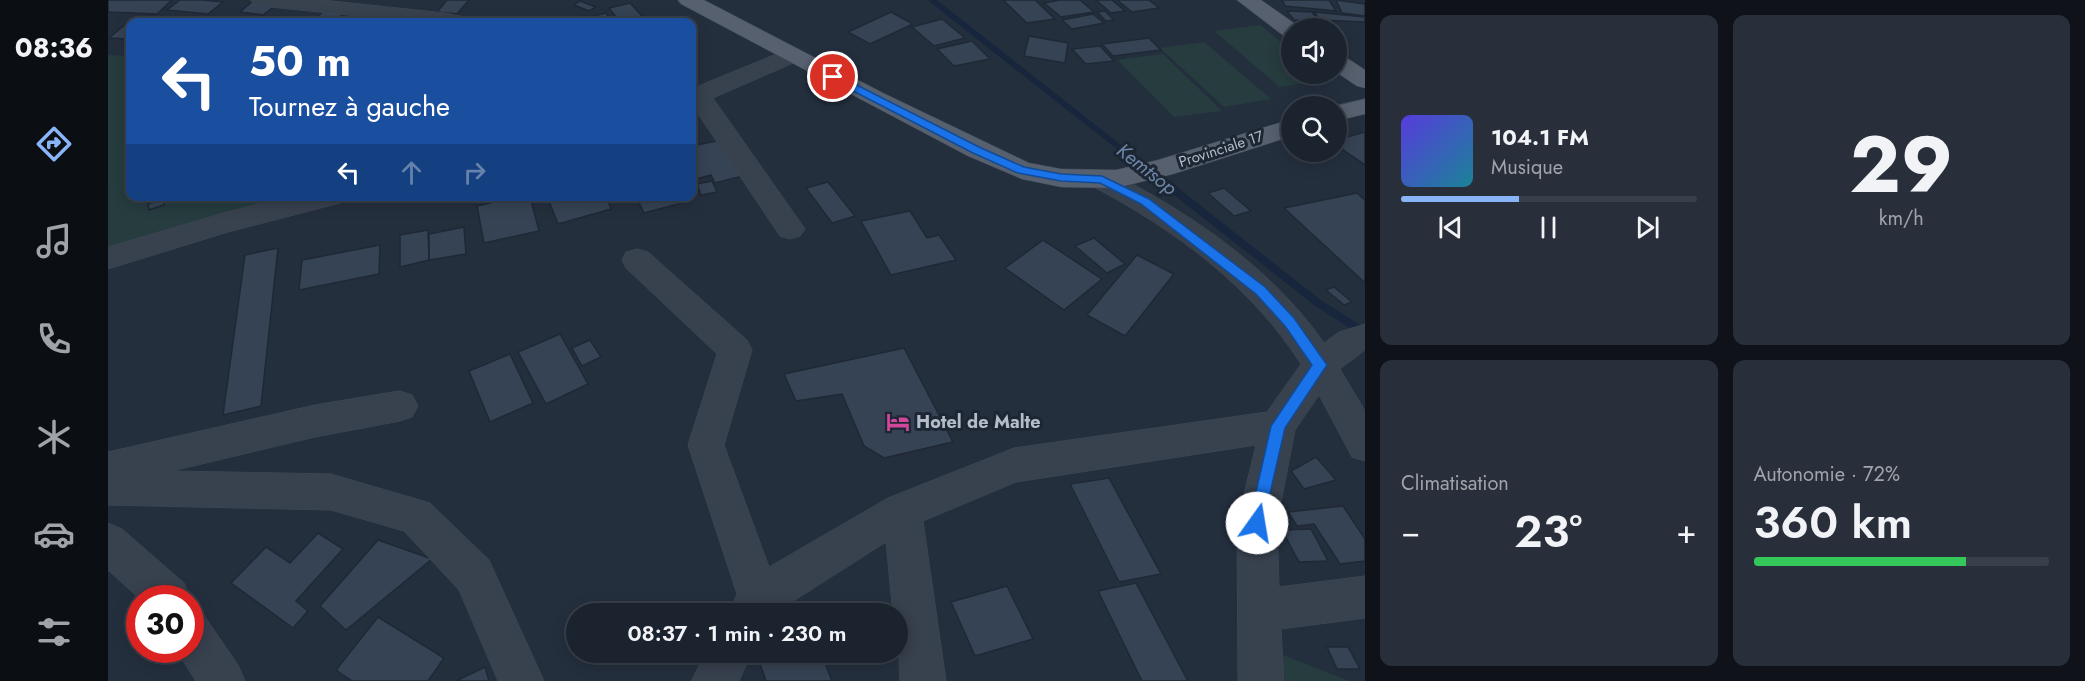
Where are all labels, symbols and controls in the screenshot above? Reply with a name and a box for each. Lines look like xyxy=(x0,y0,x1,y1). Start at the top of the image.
map controls xyxy=(1281,18,1347,162)
button: sound xyxy=(1281,18,1347,84)
text: 08:36 xyxy=(15,28,93,67)
text: 50 m xyxy=(249,31,351,92)
icon: left xyxy=(150,42,228,120)
pin xyxy=(807,51,858,102)
icon: arrive xyxy=(816,60,849,93)
text: Tournez à gauche xyxy=(249,87,450,126)
button: search xyxy=(1281,96,1347,162)
text: 29 xyxy=(1850,109,1953,221)
text: 104.1 FM xyxy=(1491,121,1589,153)
icon: directions xyxy=(33,123,75,165)
street label: Provinciale 17 xyxy=(1176,125,1266,173)
water label: Kemtsop xyxy=(1110,137,1183,202)
text: Musique xyxy=(1491,153,1563,182)
icon: left xyxy=(332,156,365,189)
icon: ahead xyxy=(395,156,428,189)
icon: right xyxy=(458,156,491,189)
text: km/h xyxy=(1879,204,1924,233)
icon: previous xyxy=(1434,211,1467,244)
icon: pause xyxy=(1532,211,1565,244)
icon: next xyxy=(1631,211,1664,244)
icon: music xyxy=(33,220,75,262)
icon: phone xyxy=(33,318,75,360)
hotel icon: Hotel de Malte xyxy=(885,409,911,435)
place label: Hotel de Malte xyxy=(916,409,1041,435)
icon: climate xyxy=(33,416,75,458)
text: Autonomie · 72% xyxy=(1754,460,1900,489)
text: Climatisation xyxy=(1401,469,1509,498)
text: 360 km xyxy=(1754,490,1912,555)
position arrow xyxy=(1225,491,1289,555)
text: 23° xyxy=(1514,499,1582,564)
text: − xyxy=(1401,508,1420,555)
text: + xyxy=(1676,508,1696,555)
icon: car xyxy=(33,513,75,555)
speed limit sign: 30 xyxy=(126,585,204,663)
icon: filters xyxy=(33,611,75,653)
text: 08:37 · 1 min · 230 m xyxy=(627,617,847,649)

